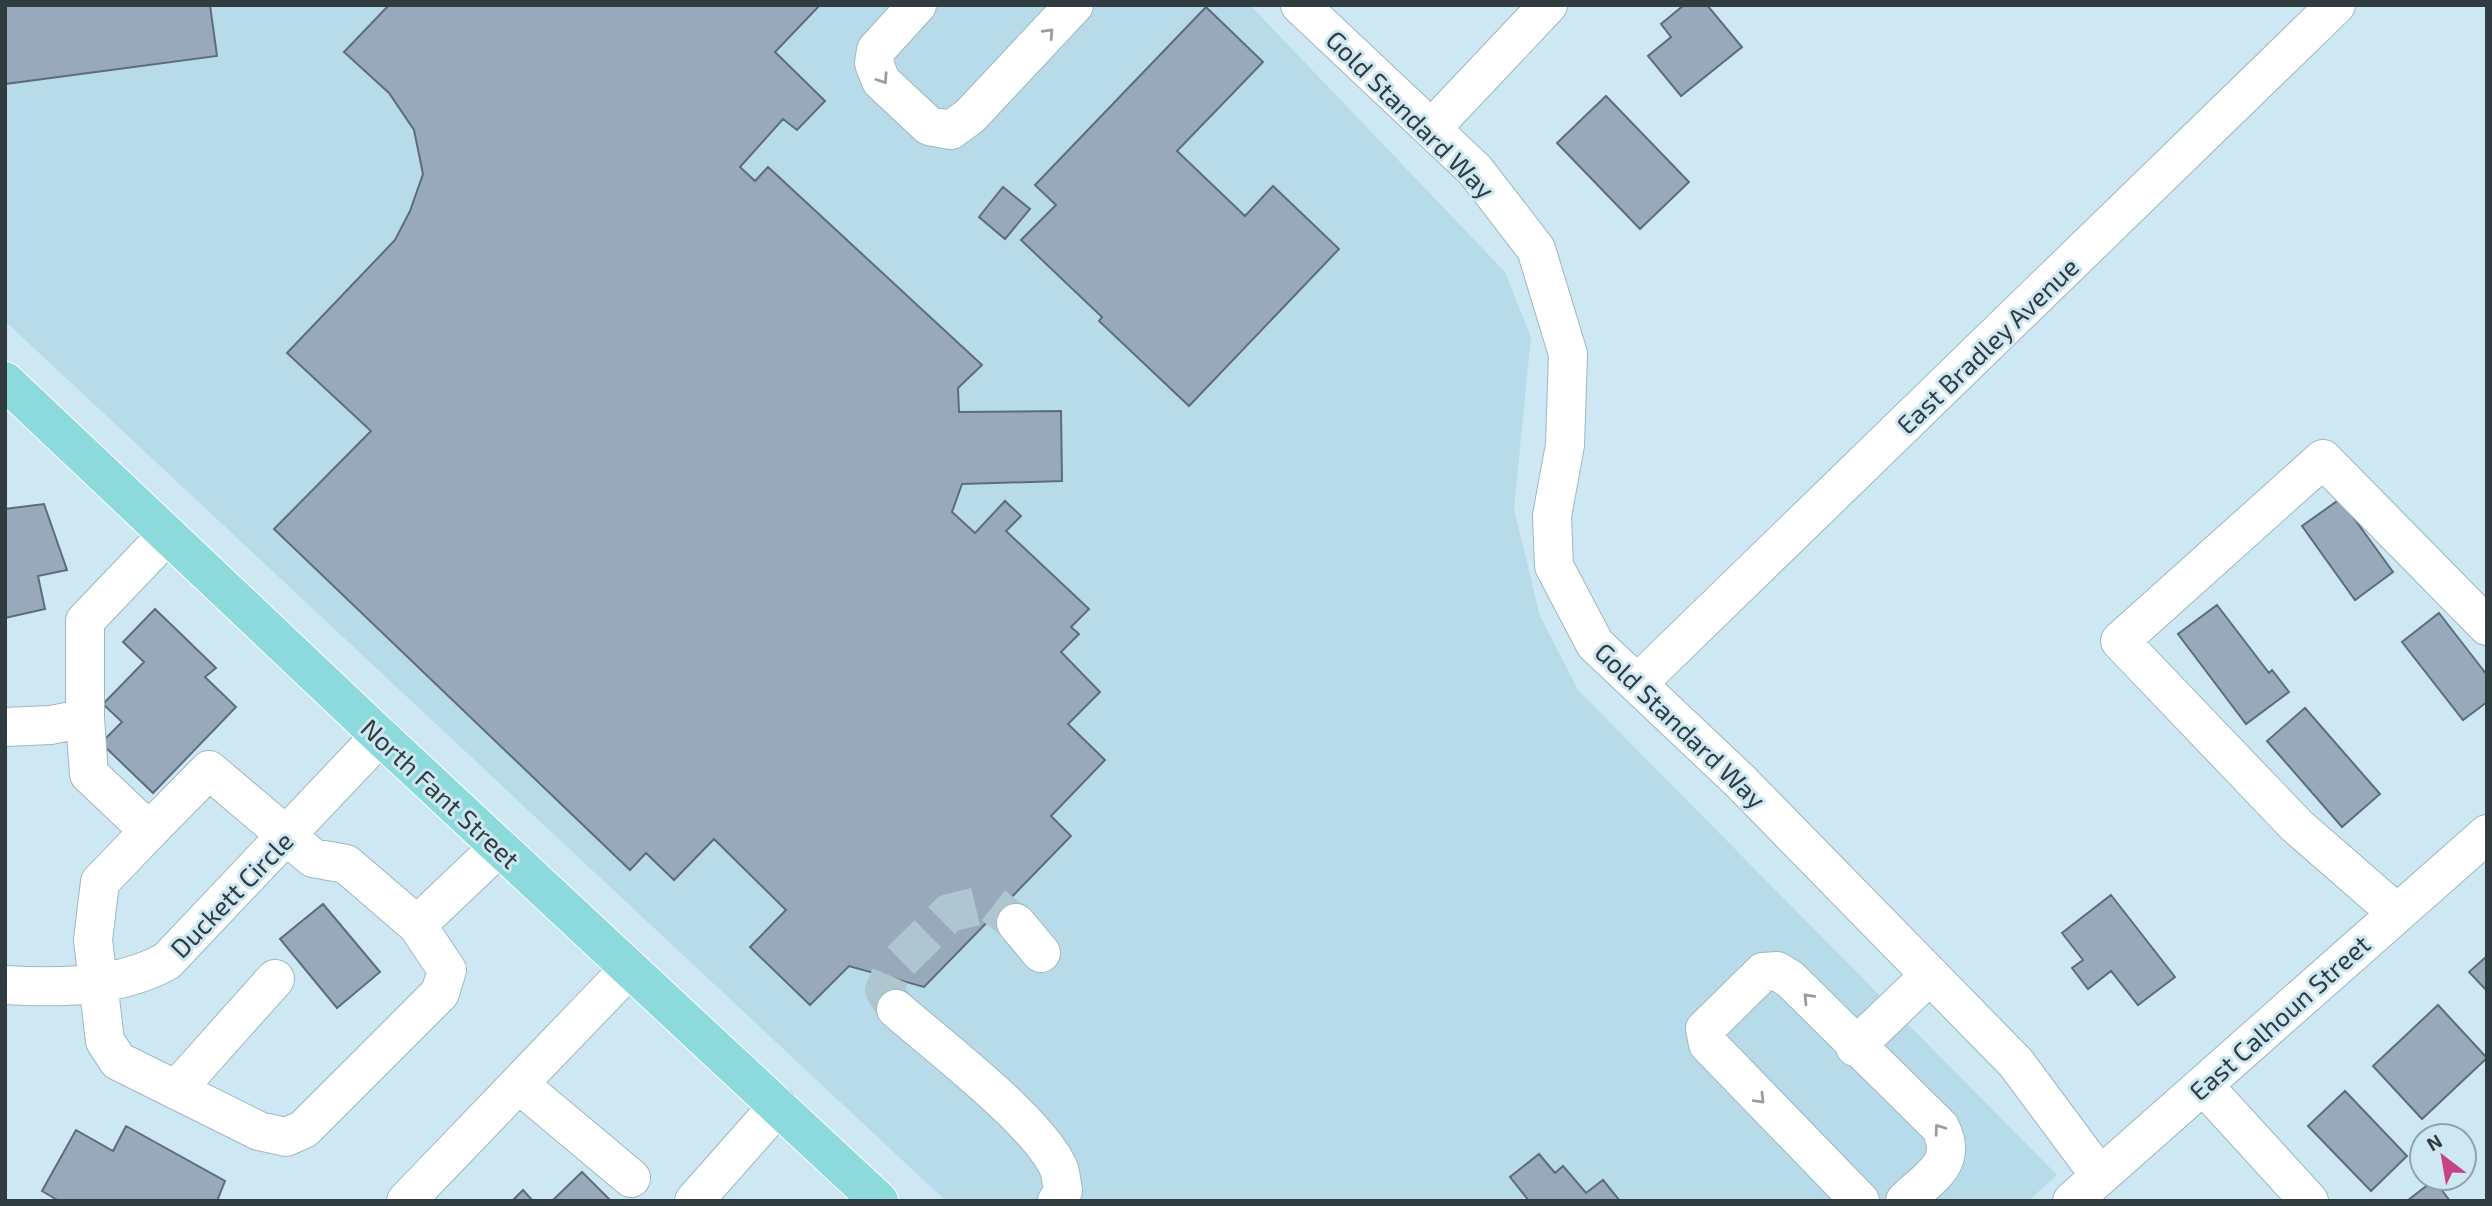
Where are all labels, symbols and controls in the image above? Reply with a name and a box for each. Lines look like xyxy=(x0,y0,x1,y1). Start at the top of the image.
street label: Gold Standard Way xyxy=(1320,23,1502,205)
one-way arrow xyxy=(1040,28,1053,41)
one-way arrow xyxy=(875,71,887,84)
street label: East Bradley Avenue xyxy=(1890,250,2084,440)
street label: Gold Standard Way xyxy=(1589,636,1773,815)
street label: North Fant Street xyxy=(355,712,527,874)
street label: Duckett Circle xyxy=(163,825,299,963)
street label: East Calhoun Street xyxy=(2182,928,2376,1106)
one-way arrow xyxy=(1804,993,1817,1006)
one-way arrow xyxy=(1751,1090,1764,1103)
north arrow xyxy=(2408,1122,2478,1192)
one-way arrow xyxy=(1934,1124,1947,1137)
text: N xyxy=(2422,1129,2446,1155)

